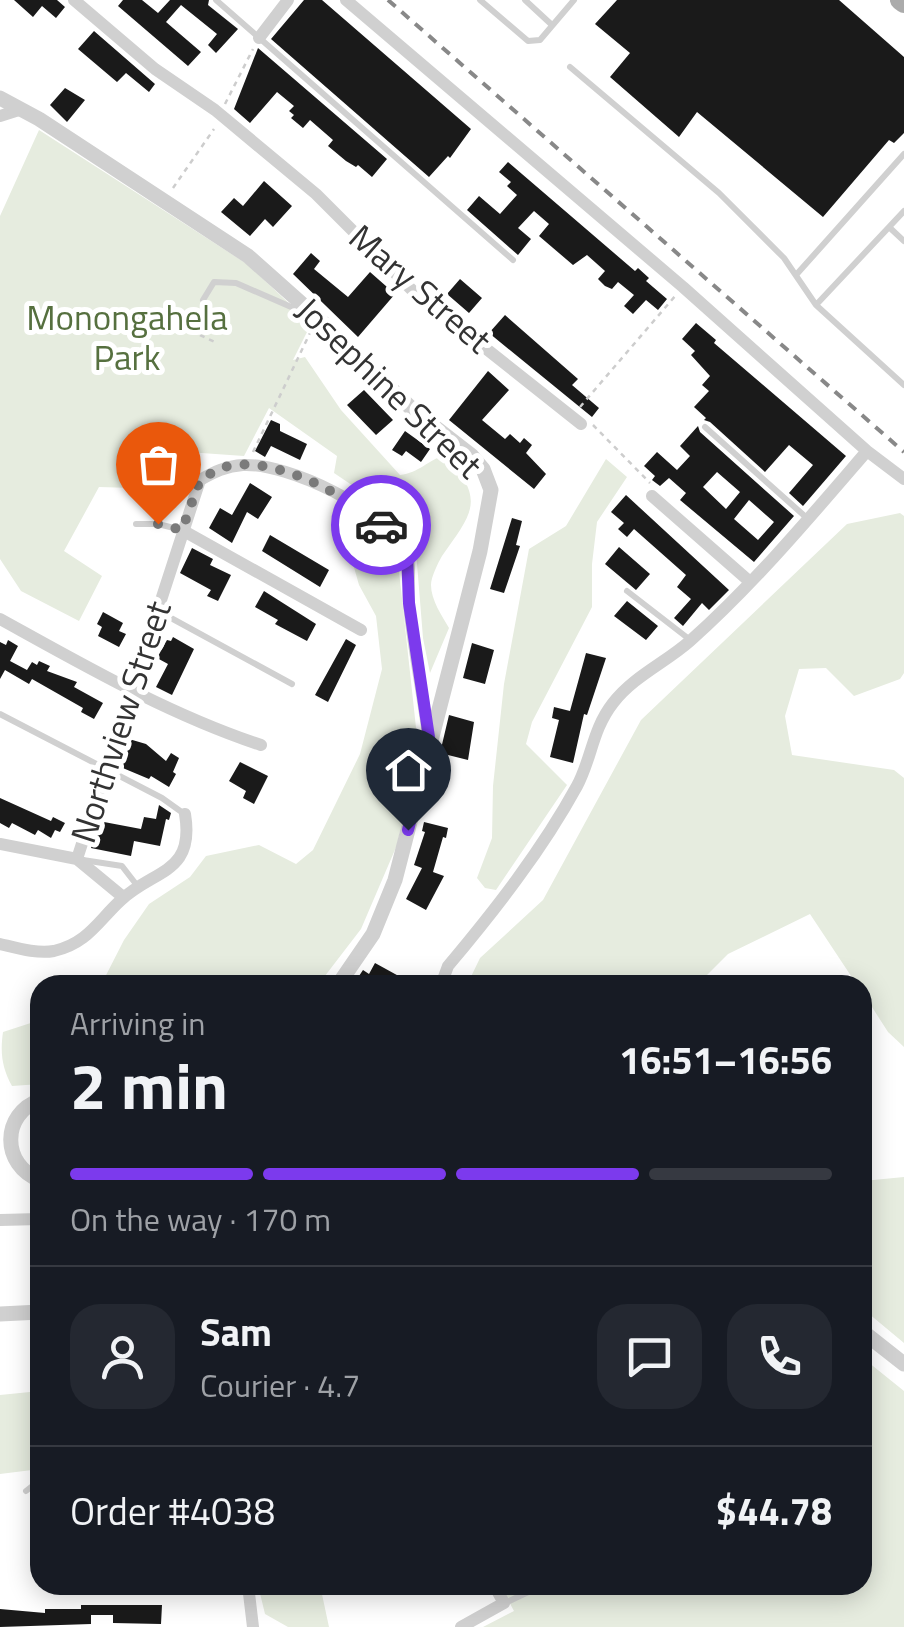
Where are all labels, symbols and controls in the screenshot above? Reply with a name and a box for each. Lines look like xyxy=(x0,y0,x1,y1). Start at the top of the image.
street label: Mary Street xyxy=(337,211,504,366)
street label: Josephine Street xyxy=(284,284,495,491)
park label: Monongahela Park xyxy=(26,290,228,384)
pin xyxy=(116,422,201,525)
icon: bag xyxy=(131,437,186,492)
courier xyxy=(331,475,431,575)
icon: car xyxy=(354,498,409,553)
street label: Northview Street xyxy=(55,594,185,850)
pin xyxy=(366,728,451,831)
icon: home xyxy=(381,743,436,798)
text: Arriving in xyxy=(70,999,206,1047)
text: 16:51–16:56 xyxy=(619,1031,832,1089)
text: 2 min xyxy=(70,1035,228,1134)
text: On the way · 170 m xyxy=(70,1195,331,1243)
text: Sam xyxy=(200,1303,272,1361)
button: person xyxy=(70,1304,175,1409)
button: chat xyxy=(597,1304,702,1409)
button: phone xyxy=(727,1304,832,1409)
text: Courier · 4.7 xyxy=(200,1361,360,1409)
text: Order #4038 xyxy=(70,1482,275,1540)
text: $44.78 xyxy=(716,1482,832,1540)

